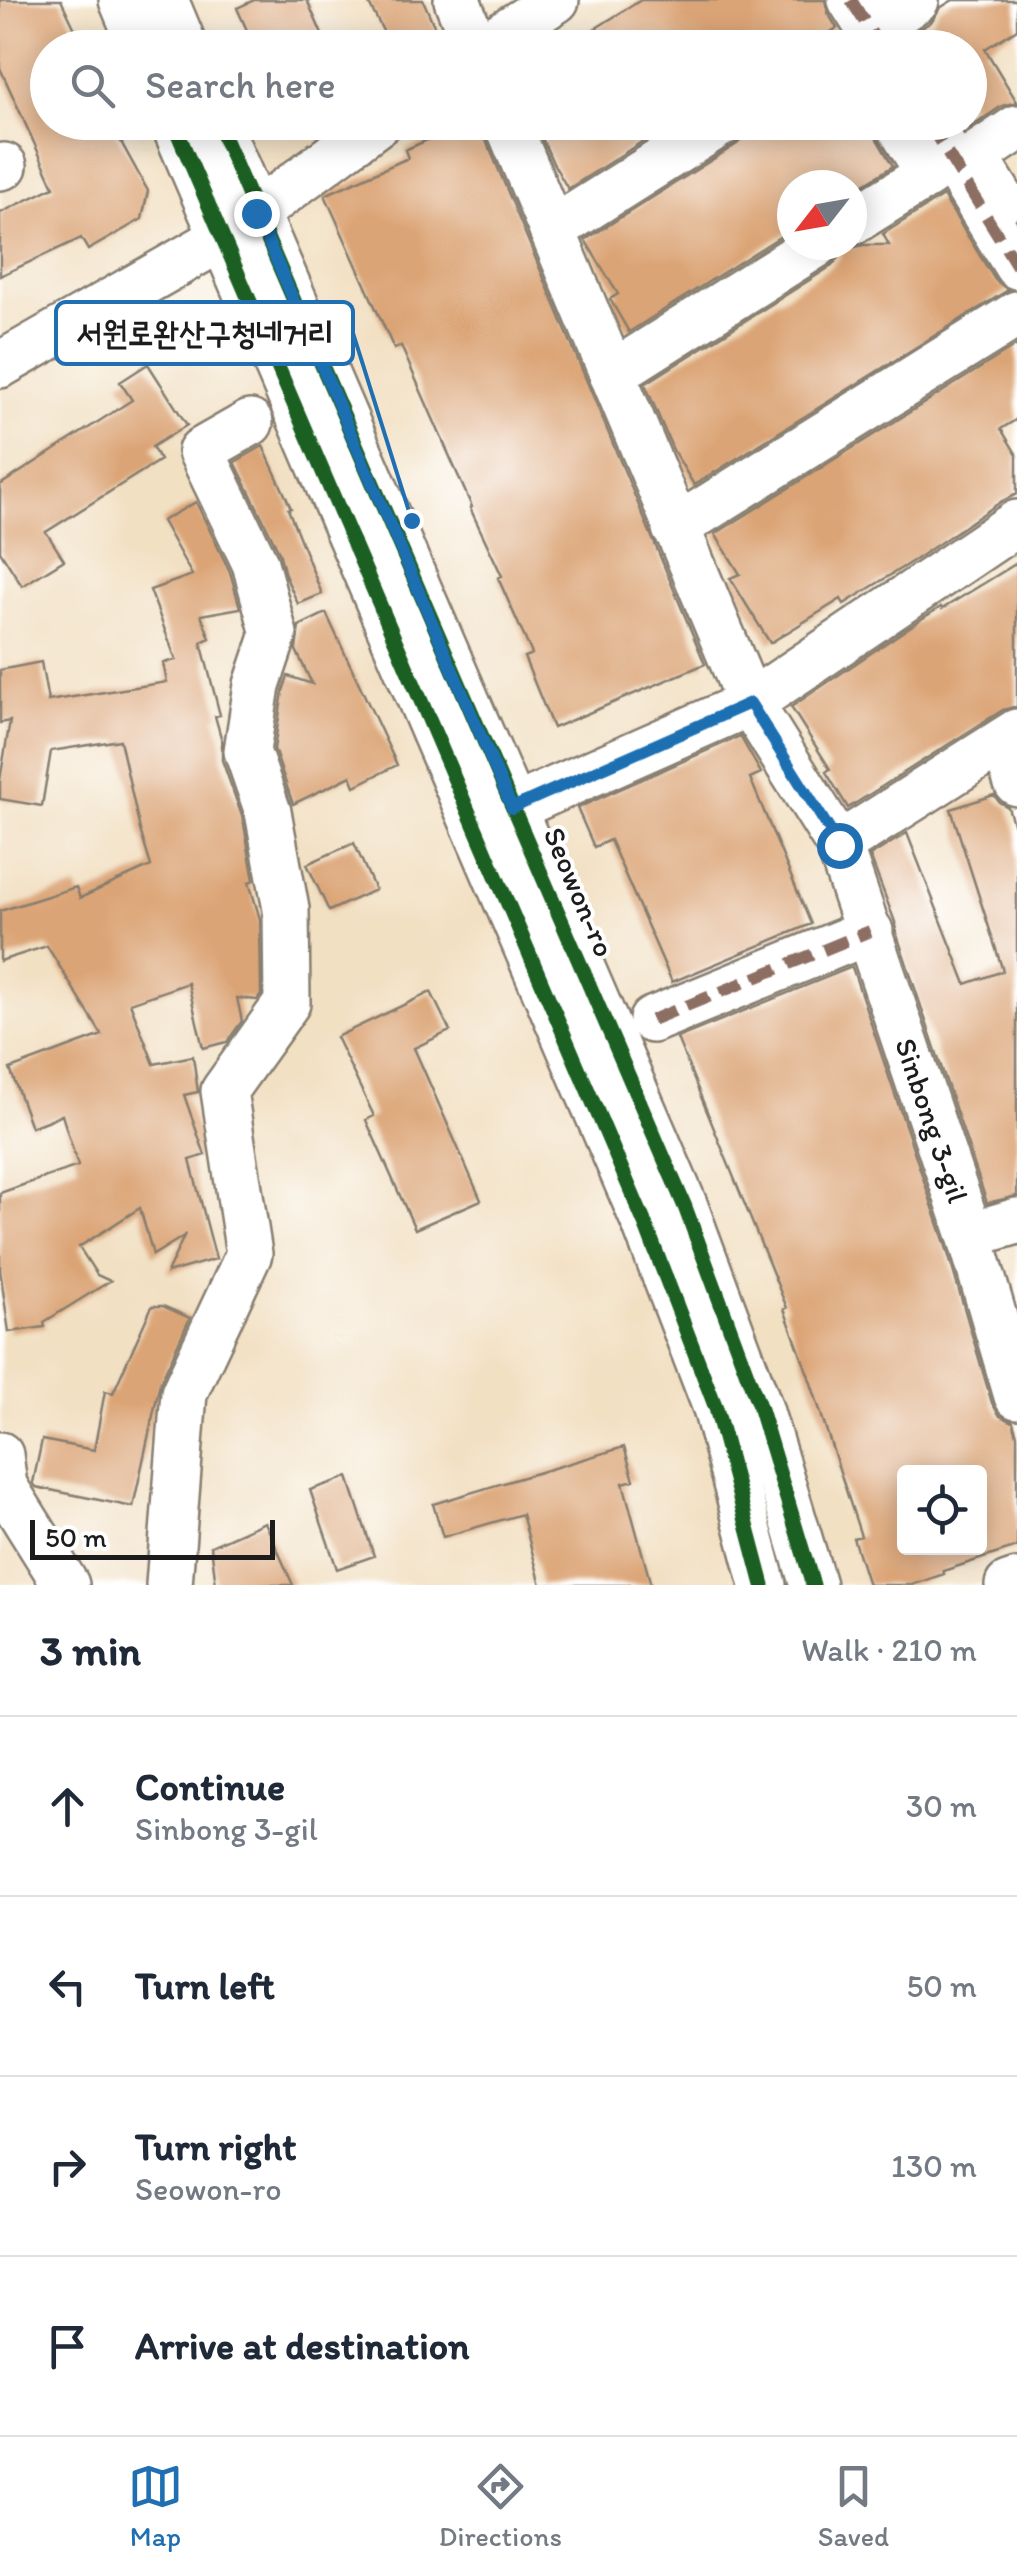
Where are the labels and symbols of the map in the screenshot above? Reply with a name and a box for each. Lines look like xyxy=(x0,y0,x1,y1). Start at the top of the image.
north arrow xyxy=(777,170,867,260)
route end xyxy=(234,191,280,237)
callout: 서원로완산구청네거리 xyxy=(56,302,353,364)
text: 서원로완산구청네거리 xyxy=(76,314,334,352)
street label: Seowon-ro xyxy=(536,821,623,962)
route start xyxy=(817,823,863,869)
street label: Sinbong 3-gil xyxy=(887,1033,977,1208)
scale bar xyxy=(30,1515,275,1560)

